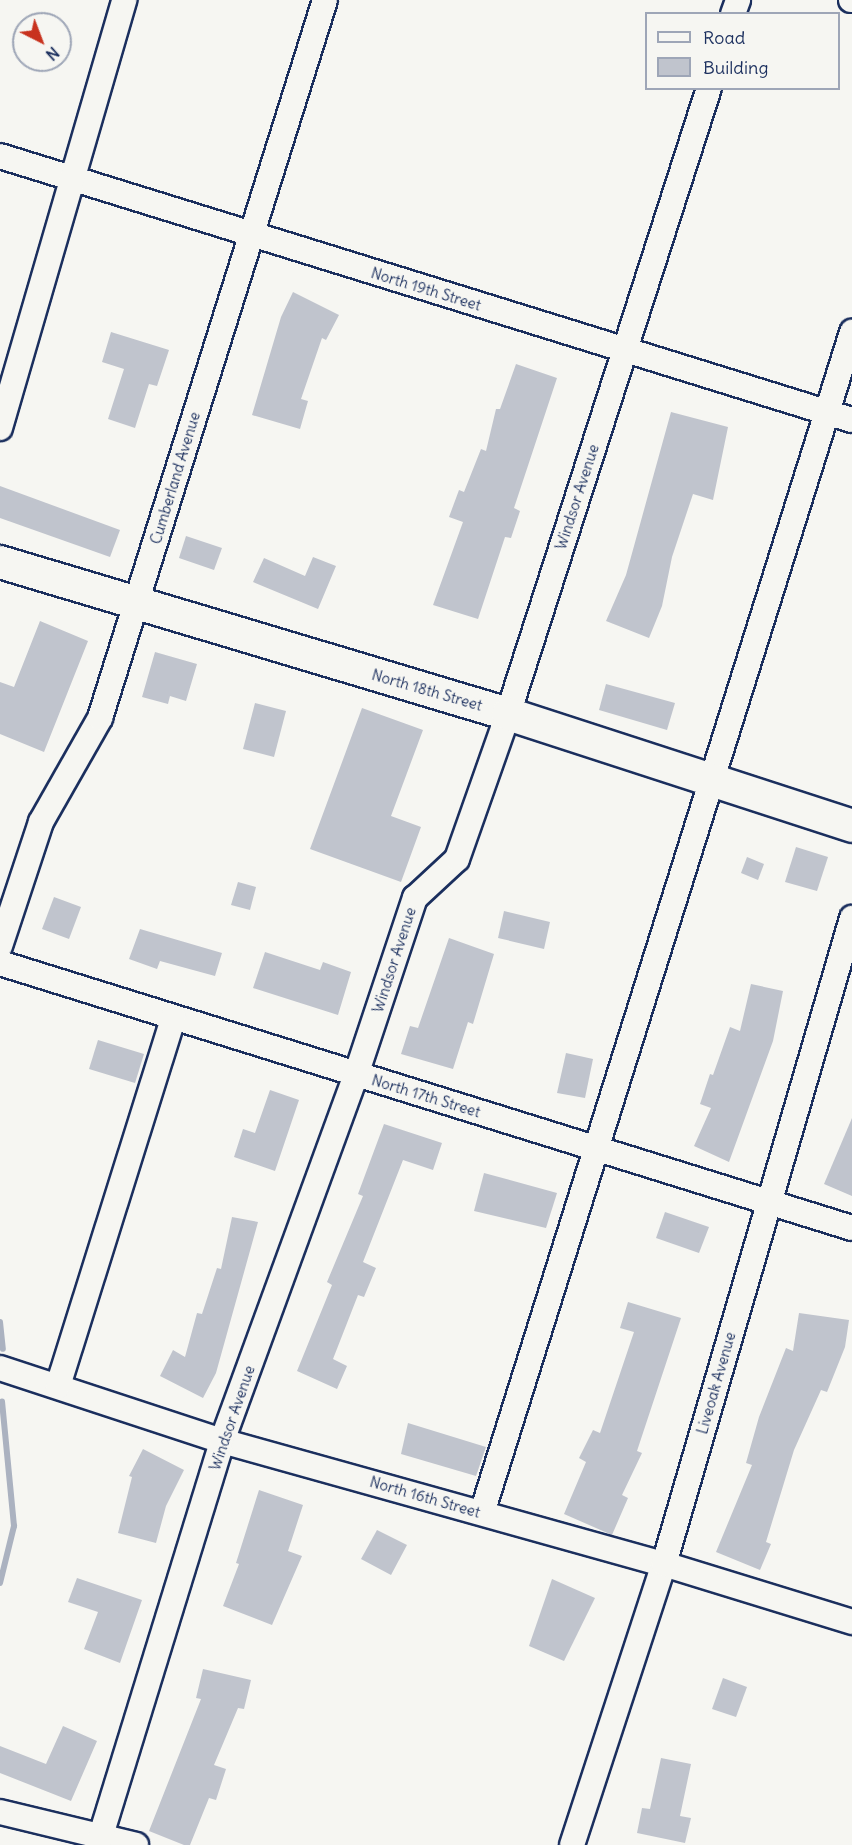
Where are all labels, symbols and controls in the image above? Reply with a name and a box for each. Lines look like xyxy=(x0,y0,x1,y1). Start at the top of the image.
north arrow xyxy=(12,12,72,72)
legend xyxy=(645,12,840,90)
text: Road xyxy=(703,26,745,49)
text: N xyxy=(42,43,64,65)
text: Building xyxy=(703,56,768,79)
street label: North 19th Street xyxy=(369,264,483,314)
street label: Cumberland Avenue xyxy=(146,410,204,546)
street label: Windsor Avenue xyxy=(551,442,603,552)
street label: North 18th Street xyxy=(370,666,484,714)
street label: Windsor Avenue xyxy=(368,905,420,1015)
street label: North 17th Street xyxy=(369,1071,483,1121)
street label: Liveoak Avenue xyxy=(693,1330,739,1436)
street label: Windsor Avenue xyxy=(206,1363,258,1473)
street label: North 16th Street xyxy=(368,1473,482,1521)

